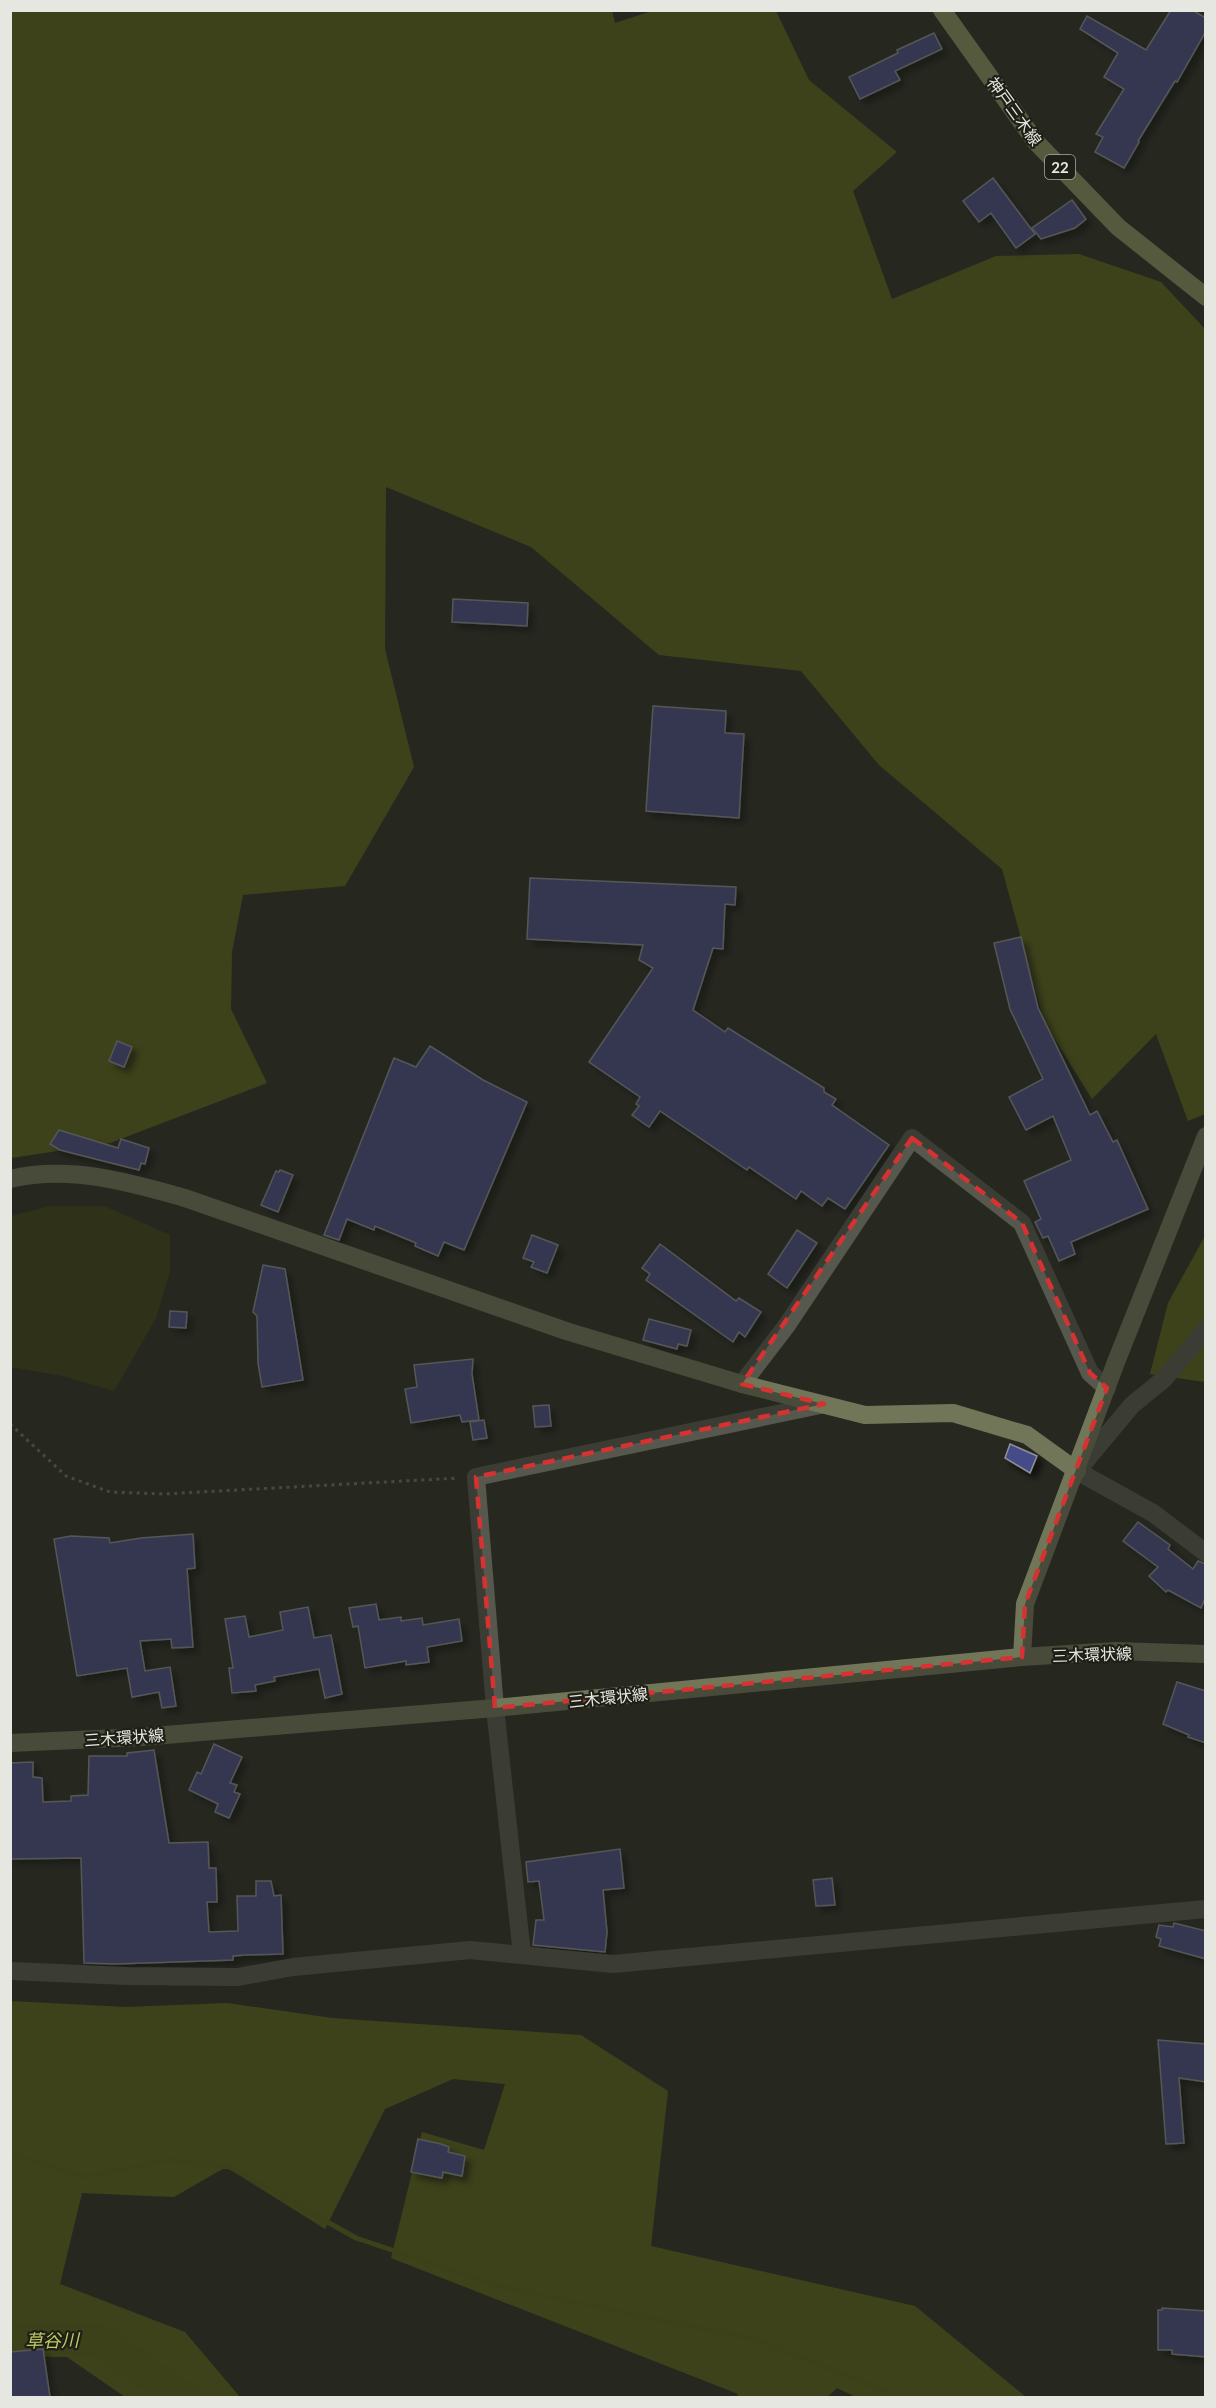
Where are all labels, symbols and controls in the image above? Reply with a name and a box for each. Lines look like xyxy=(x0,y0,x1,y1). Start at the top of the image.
street label: 神戸三木線 xyxy=(984,73,1046,149)
road number: 22 xyxy=(1045,155,1075,179)
street label: 三木環状線 xyxy=(1052,1643,1132,1665)
street label: 三木環状線 xyxy=(567,1683,649,1711)
street label: 三木環状線 xyxy=(83,1725,165,1749)
water label: 草谷川 xyxy=(25,2328,81,2351)

